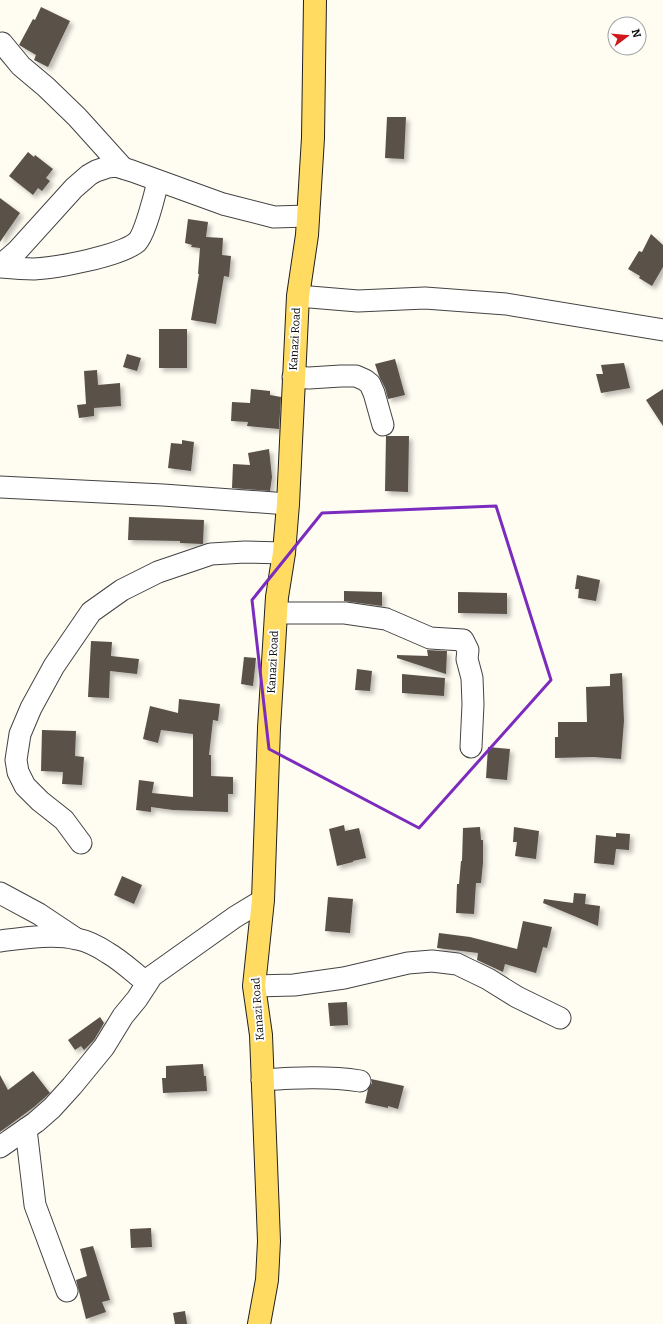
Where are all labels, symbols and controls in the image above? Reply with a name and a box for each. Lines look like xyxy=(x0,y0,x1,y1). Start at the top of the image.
north arrow xyxy=(607,16,647,56)
text: N xyxy=(629,28,644,40)
street label: Kanazi Road xyxy=(287,307,303,371)
street label: Kanazi Road xyxy=(265,630,281,694)
street label: Kanazi Road xyxy=(249,977,267,1041)

